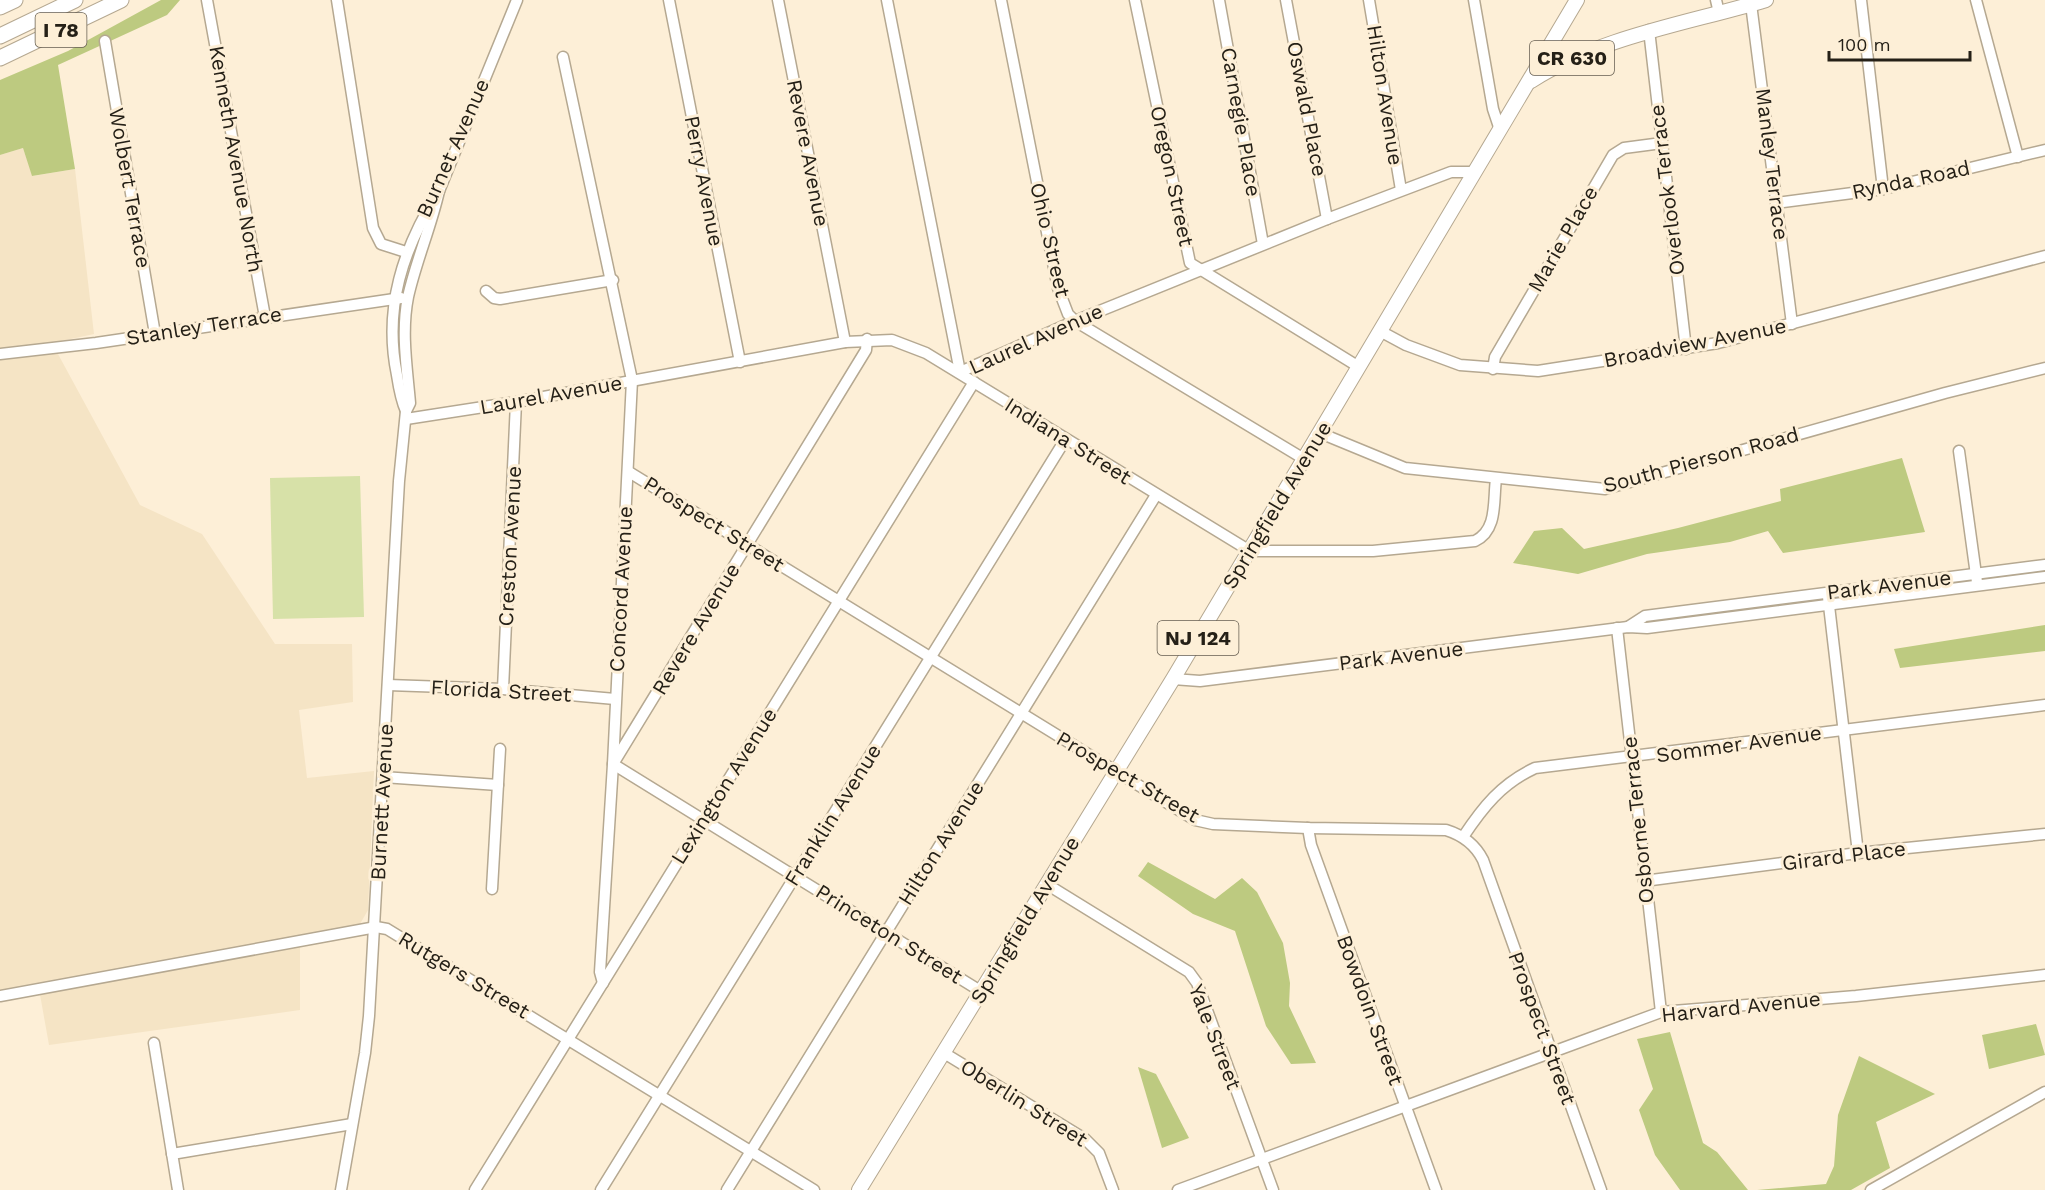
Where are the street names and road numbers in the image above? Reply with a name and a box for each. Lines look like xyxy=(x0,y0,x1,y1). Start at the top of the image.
road number: I 78 xyxy=(36,13,86,47)
street label: Hilton Avenue xyxy=(1362,23,1409,167)
street label: Oswald Place xyxy=(1282,39,1333,179)
road number: CR 630 xyxy=(1530,41,1614,75)
street label: Kenneth Avenue North xyxy=(204,44,269,274)
street label: Carnegie Place xyxy=(1216,45,1267,198)
street label: Burnet Avenue xyxy=(411,74,494,221)
street label: Revere Avenue xyxy=(782,77,835,229)
street label: Manley Terrace xyxy=(1751,87,1794,241)
street label: Oregon Street xyxy=(1145,103,1200,249)
street label: Overlook Terrace xyxy=(1644,103,1689,277)
street label: Wolbert Terrace xyxy=(104,106,157,270)
street label: Perry Avenue xyxy=(680,113,729,248)
street label: Rynda Road xyxy=(1850,155,1972,204)
street label: Ohio Street xyxy=(1025,180,1076,300)
street label: Marie Place xyxy=(1522,181,1603,296)
street label: Laurel Avenue xyxy=(965,298,1107,379)
street label: Stanley Terrace xyxy=(124,301,284,350)
street label: Broadview Avenue xyxy=(1601,313,1788,372)
street label: Laurel Avenue xyxy=(478,370,624,419)
street label: Indiana Street xyxy=(1000,392,1136,490)
street label: Springfield Avenue xyxy=(1217,416,1336,593)
street label: South Pierson Road xyxy=(1600,421,1802,498)
street label: Creston Avenue xyxy=(493,465,526,627)
street label: Prospect Street xyxy=(639,470,789,577)
street label: Concord Avenue xyxy=(604,505,637,673)
street label: Revere Avenue xyxy=(646,558,745,699)
street label: Park Avenue xyxy=(1825,564,1953,605)
road number: NJ 124 xyxy=(1158,621,1238,655)
street label: Park Avenue xyxy=(1337,635,1465,676)
street label: Florida Street xyxy=(430,674,572,707)
street label: Lexington Avenue xyxy=(665,703,782,869)
street label: Sommer Avenue xyxy=(1655,720,1823,767)
street label: Burnett Avenue xyxy=(365,723,398,881)
street label: Prospect Street xyxy=(1052,726,1204,828)
street label: Osborne Terrace xyxy=(1616,735,1659,905)
street label: Franklin Avenue xyxy=(779,739,886,890)
street label: Hilton Avenue xyxy=(892,776,989,910)
street label: Springfield Avenue xyxy=(965,831,1084,1008)
street label: Girard Place xyxy=(1781,836,1907,875)
street label: Princeton Street xyxy=(811,878,967,989)
street label: Rutgers Street xyxy=(394,926,534,1024)
street label: Bowdoin Street xyxy=(1332,931,1409,1088)
street label: Prospect Street xyxy=(1503,948,1582,1108)
street label: Yale Street xyxy=(1184,981,1247,1093)
street label: Harvard Avenue xyxy=(1660,986,1822,1027)
street label: Oberlin Street xyxy=(956,1054,1092,1152)

